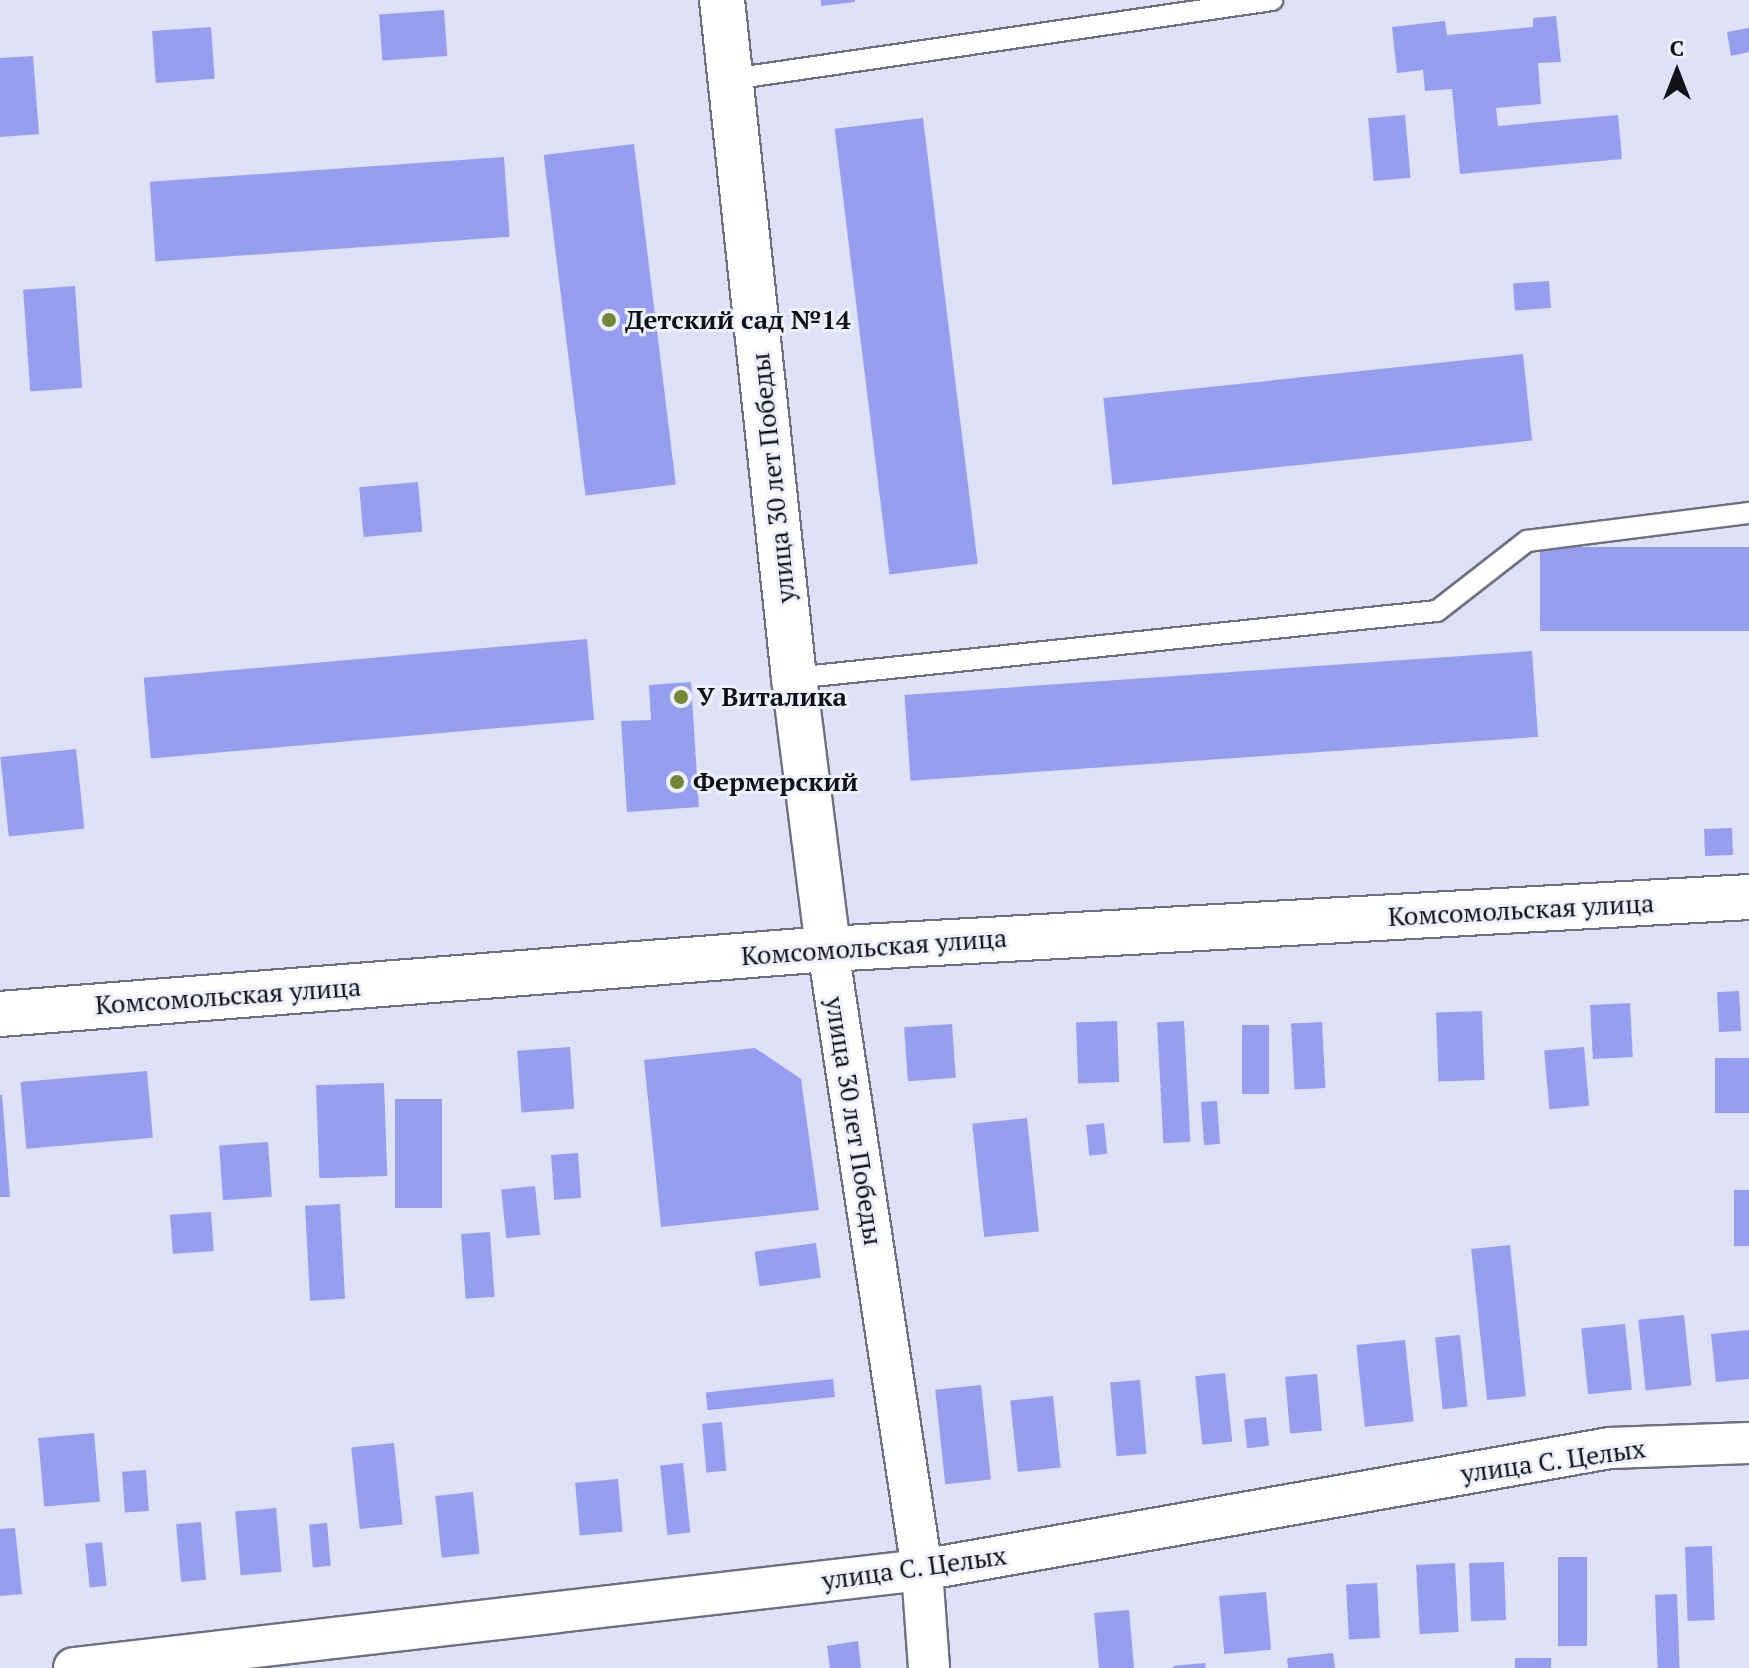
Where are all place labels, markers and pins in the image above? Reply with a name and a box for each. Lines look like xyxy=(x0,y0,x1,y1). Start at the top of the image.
place label: Детский сад №14 xyxy=(625,304,851,336)
marker: Детский сад №14 xyxy=(600,311,618,329)
place label: У Виталика xyxy=(697,681,847,713)
marker: У Виталика xyxy=(672,688,690,706)
place label: Фермерский xyxy=(693,766,858,798)
marker: Фермерский xyxy=(668,773,686,791)

